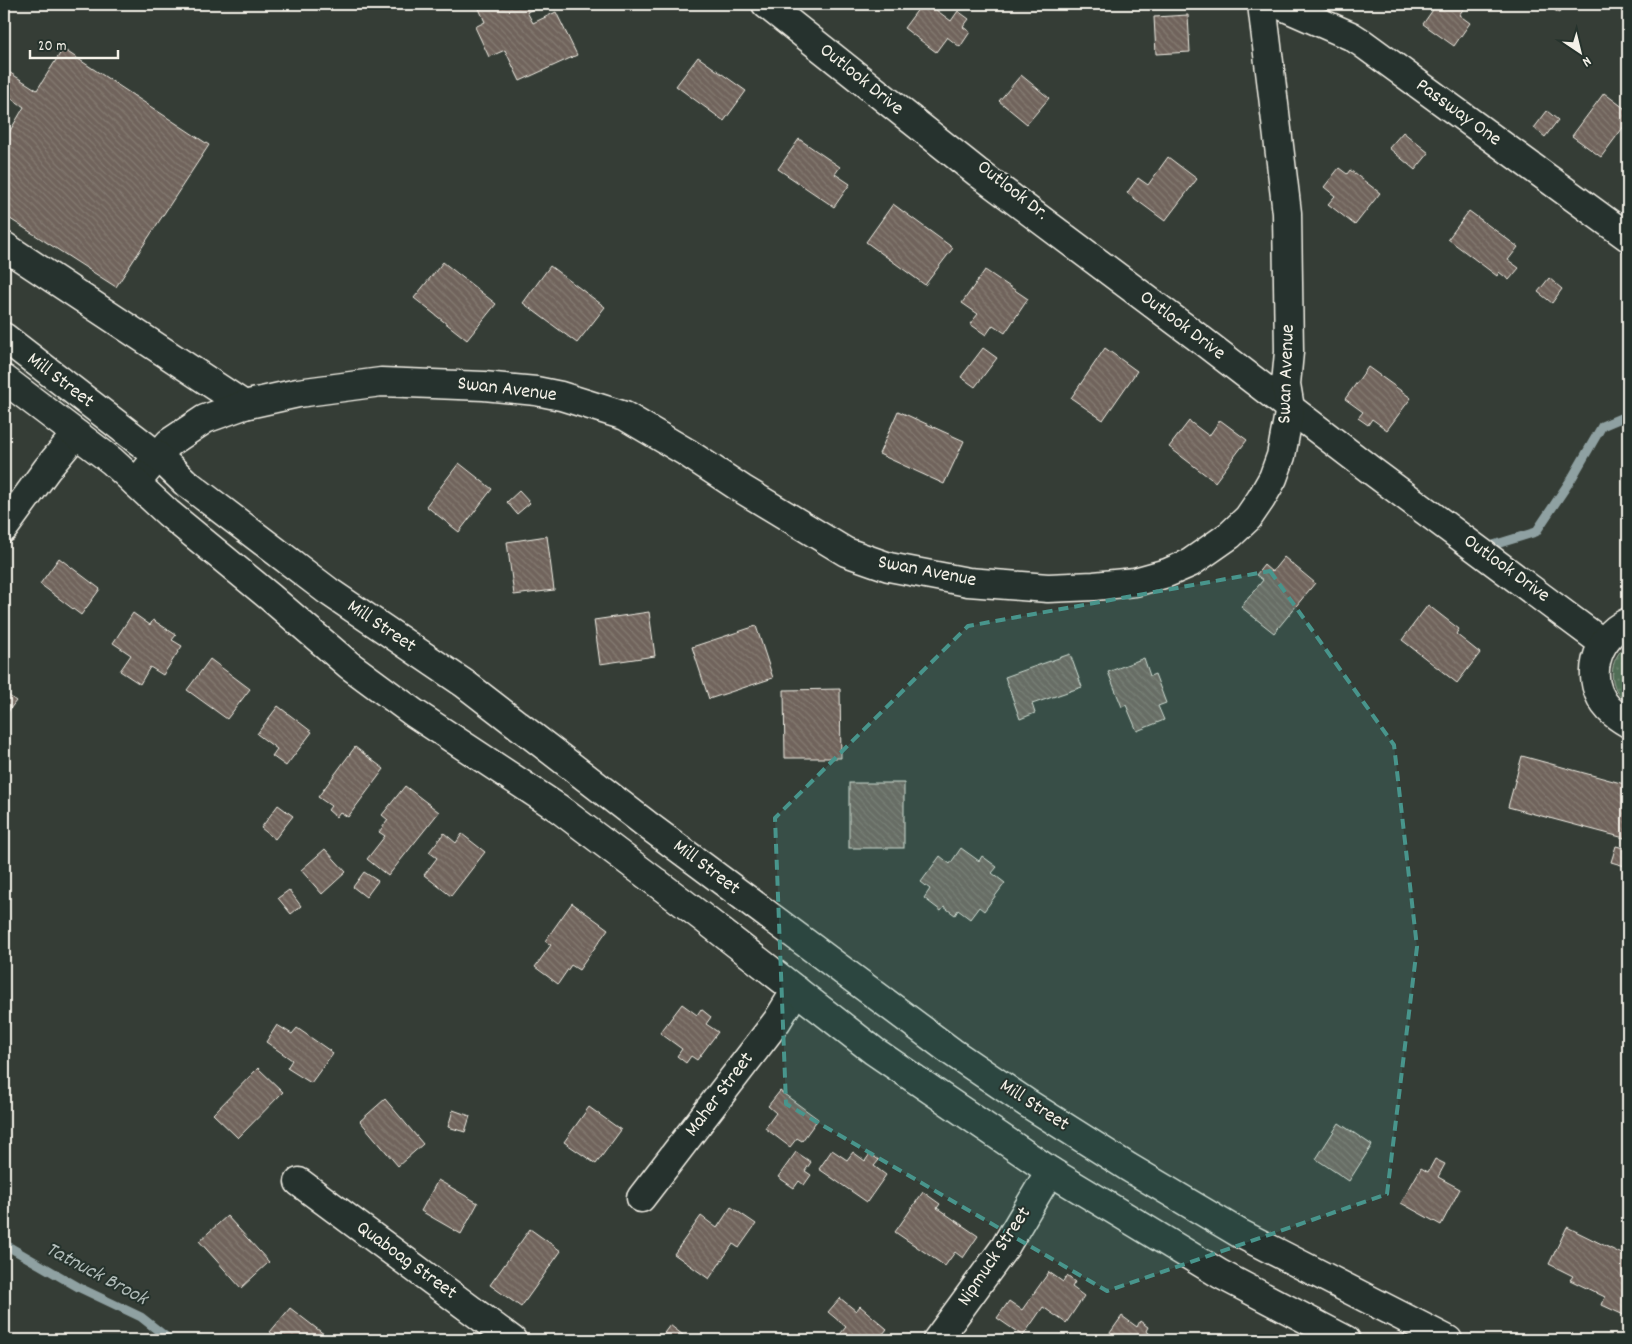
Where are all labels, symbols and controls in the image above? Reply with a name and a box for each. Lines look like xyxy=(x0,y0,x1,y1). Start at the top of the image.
scale bar xyxy=(30,28,118,60)
north arrow xyxy=(1554,28,1604,78)
text: 20 m xyxy=(38,36,66,58)
street label: Outlook Drive xyxy=(813,37,909,123)
text: N xyxy=(1578,51,1595,71)
street label: Passway One xyxy=(1409,72,1507,154)
street label: Outlook Dr. xyxy=(970,154,1054,228)
street label: Outlook Drive xyxy=(1133,284,1231,368)
street label: Swan Avenue xyxy=(1271,324,1303,424)
street label: Mill Street xyxy=(20,346,100,416)
street label: Swan Avenue xyxy=(456,370,558,410)
street label: Outlook Drive xyxy=(1457,528,1555,610)
street label: Swan Avenue xyxy=(875,549,979,595)
street label: Mill Street xyxy=(341,594,421,660)
street label: Mill Street xyxy=(666,833,746,903)
street label: Maher Street xyxy=(679,1047,761,1143)
street label: Mill Street xyxy=(994,1073,1074,1139)
street label: Nipmuck Street xyxy=(951,1202,1039,1312)
street label: Quaboag Street xyxy=(350,1215,462,1307)
water label: Tatnuck Brook xyxy=(40,1236,154,1316)

